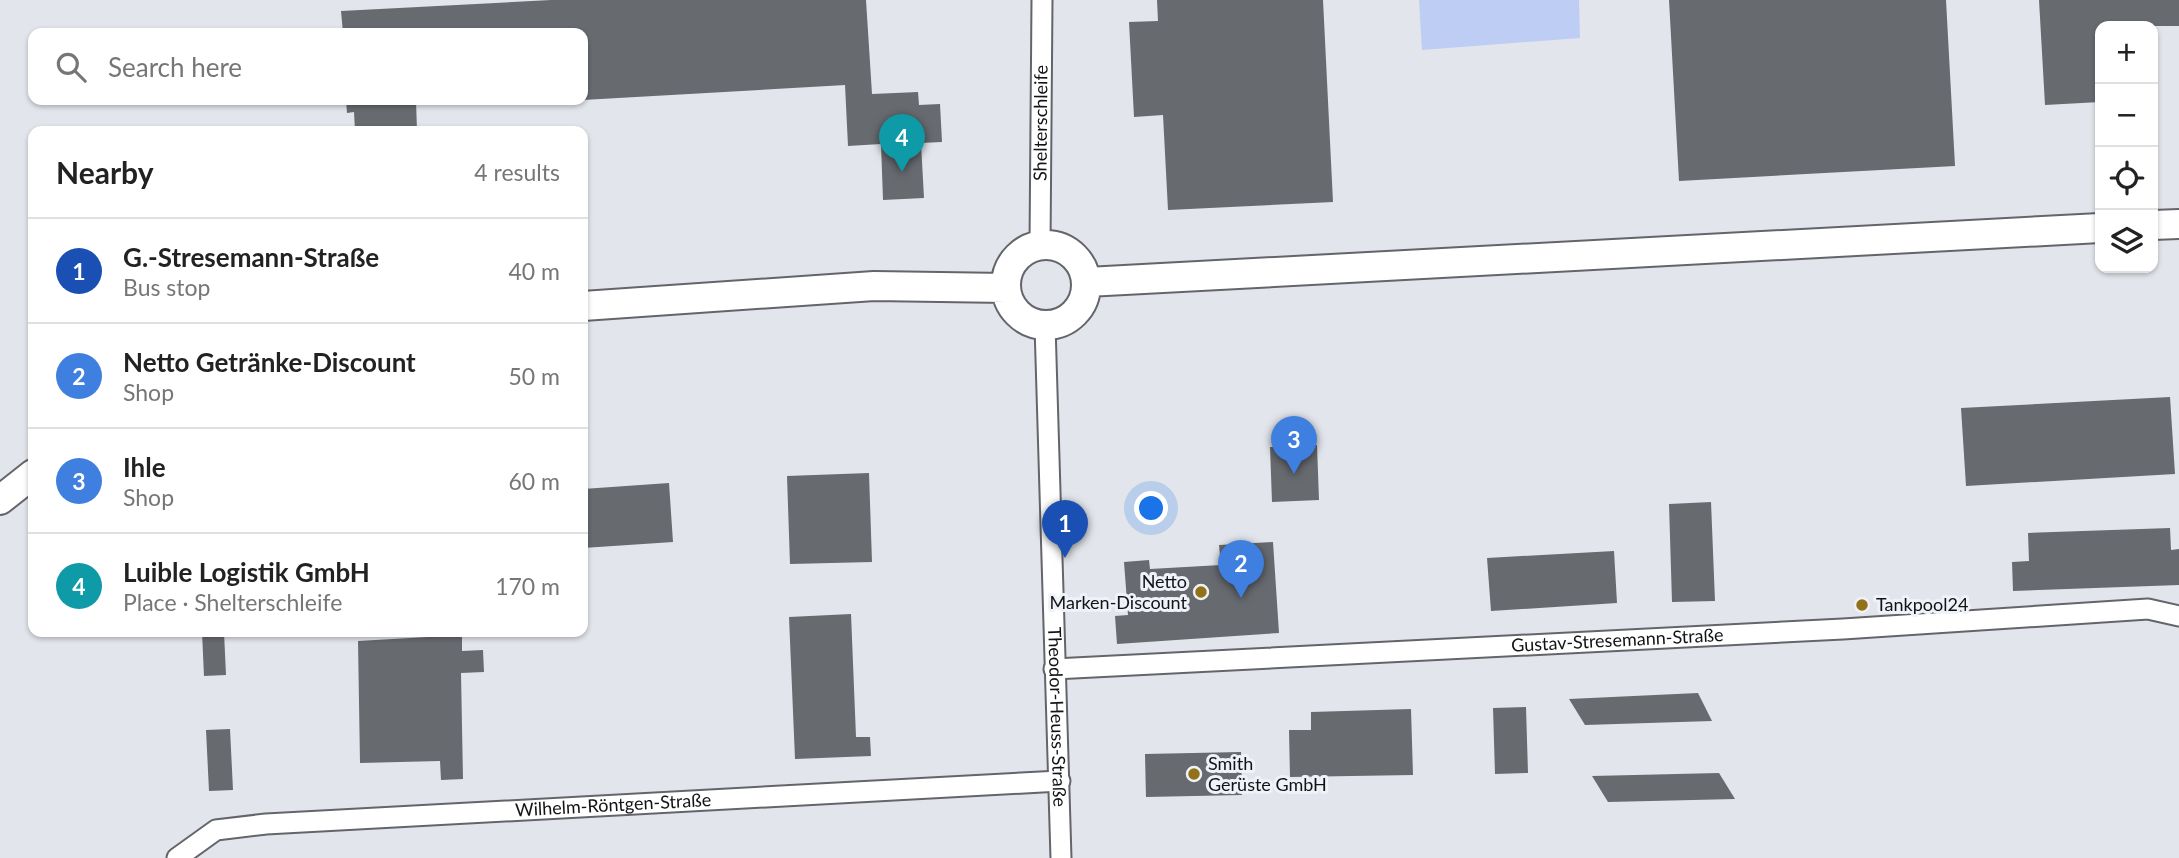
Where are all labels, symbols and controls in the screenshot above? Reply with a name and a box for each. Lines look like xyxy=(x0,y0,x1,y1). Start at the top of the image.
map controls xyxy=(2095,21,2158,273)
button: + xyxy=(2095,21,2158,84)
search box xyxy=(28,28,588,105)
icon: search xyxy=(52,48,90,86)
text: Search here xyxy=(108,51,242,83)
street label: Shelterschleife xyxy=(1029,65,1051,181)
button: − xyxy=(2095,84,2158,147)
pin: 4 xyxy=(879,114,925,172)
button: locate xyxy=(2095,147,2158,210)
text: Nearby xyxy=(56,154,154,190)
text: 4 results xyxy=(474,158,560,186)
button: layers xyxy=(2095,210,2158,273)
text: G.-Stresemann-Straße xyxy=(123,241,379,273)
text: 1 xyxy=(72,257,86,285)
text: 40 m xyxy=(509,257,560,285)
text: Bus stop xyxy=(123,273,210,301)
text: Netto Getränke-Discount xyxy=(123,346,416,378)
text: 2 xyxy=(72,362,86,390)
text: 50 m xyxy=(509,362,560,390)
text: Shop xyxy=(123,378,174,406)
pin: 3 xyxy=(1271,416,1317,474)
text: Ihle xyxy=(123,451,166,483)
text: 3 xyxy=(72,467,86,495)
text: 60 m xyxy=(509,467,560,495)
text: Shop xyxy=(123,483,174,511)
your location xyxy=(1134,491,1168,525)
pin: 1 xyxy=(1042,500,1088,558)
pin: 2 xyxy=(1218,540,1264,598)
text: Luible Logistik GmbH xyxy=(123,556,370,588)
place label: Netto Marken-Discount xyxy=(1050,570,1188,613)
text: 4 xyxy=(72,572,86,600)
text: 170 m xyxy=(495,572,560,600)
marker: Netto Marken-Discount xyxy=(1193,584,1209,600)
text: Place · Shelterschleife xyxy=(123,588,342,616)
place label: Tankpool24 xyxy=(1876,593,1968,615)
marker: Tankpool24 xyxy=(1854,597,1870,613)
street label: Gustav-Stresemann-Straße xyxy=(1511,623,1724,656)
street label: Theodor-Heuss-Straße xyxy=(1044,627,1071,807)
place label: Smith Gerüste GmbH xyxy=(1208,752,1327,795)
marker: Smith Gerüste GmbH xyxy=(1186,766,1202,782)
street label: Wilhelm-Röntgen-Straße xyxy=(514,788,712,820)

